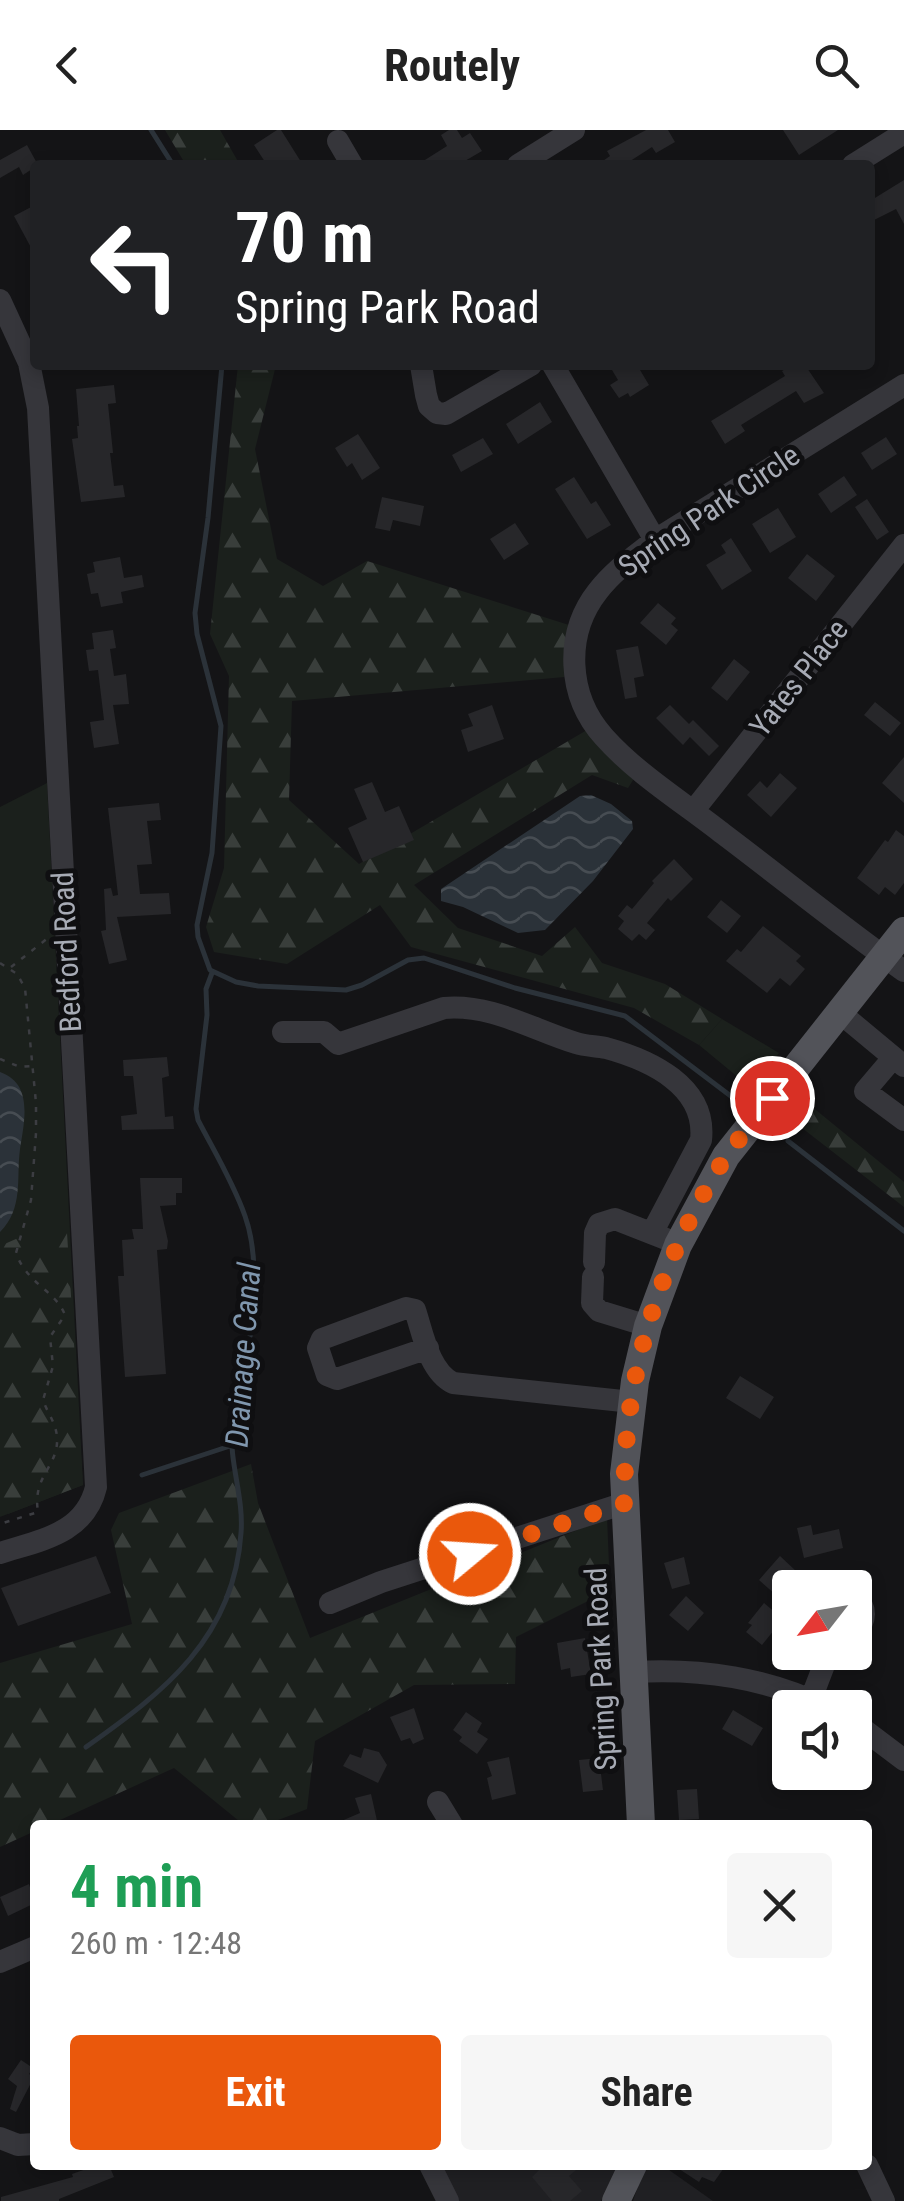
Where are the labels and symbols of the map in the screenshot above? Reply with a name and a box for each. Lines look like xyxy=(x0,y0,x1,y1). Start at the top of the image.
street label: Spring Park Circle xyxy=(612,437,806,584)
street label: Yates Place xyxy=(742,612,855,743)
street label: Bedford Road xyxy=(45,871,88,1033)
pin xyxy=(730,1056,815,1141)
water label: Drainage Canal xyxy=(218,1260,268,1449)
position arrow xyxy=(418,1502,522,1606)
street label: Spring Park Road xyxy=(578,1567,623,1771)
north arrow xyxy=(772,1570,872,1670)

